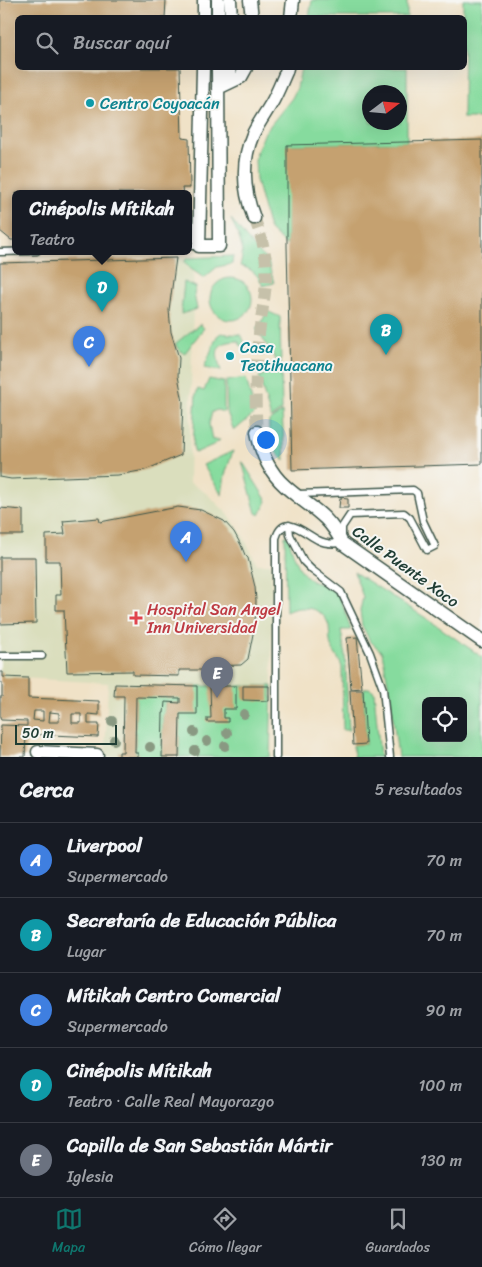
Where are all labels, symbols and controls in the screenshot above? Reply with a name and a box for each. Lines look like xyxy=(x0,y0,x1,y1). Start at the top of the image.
search box xyxy=(15,15,467,70)
text: Buscar aquí xyxy=(73,26,170,59)
icon: search xyxy=(33,29,61,57)
north arrow xyxy=(362,85,407,130)
place label: Centro Coyoacán xyxy=(100,89,220,118)
marker: Centro Coyoacán xyxy=(84,97,96,109)
popup xyxy=(12,190,192,255)
text: Cinépolis Mítikah xyxy=(29,192,175,225)
text: Teatro xyxy=(29,225,75,254)
pin: D xyxy=(86,271,118,312)
pin: B xyxy=(370,314,402,355)
pin: C xyxy=(73,326,105,367)
place label: Casa Teotihuacana xyxy=(240,333,333,380)
marker: Casa Teotihuacana xyxy=(224,350,236,362)
your location xyxy=(253,427,279,453)
street label: Calle Puente Xoco xyxy=(346,517,466,615)
pin: A xyxy=(170,521,202,562)
place label: Hospital San Angel Inn Universidad xyxy=(146,595,281,642)
marker: Hospital San Angel Inn Universidad xyxy=(129,611,143,625)
pin: E xyxy=(201,657,233,698)
map controls xyxy=(422,697,467,742)
button: locate xyxy=(422,697,467,742)
text: 50 m xyxy=(22,721,54,746)
scale bar xyxy=(15,722,118,745)
text: Cerca xyxy=(20,771,74,809)
text: 5 resultados xyxy=(375,775,462,804)
text: Liverpool xyxy=(67,829,142,862)
text: A xyxy=(31,846,41,875)
text: 70 m xyxy=(426,846,462,875)
text: Supermercado xyxy=(67,862,168,891)
text: Secretaría de Educación Pública xyxy=(67,904,336,937)
text: B xyxy=(31,921,41,950)
text: 70 m xyxy=(426,921,462,950)
text: Lugar xyxy=(67,937,106,966)
text: Mítikah Centro Comercial xyxy=(67,979,281,1012)
text: C xyxy=(31,996,41,1025)
text: 90 m xyxy=(426,996,462,1025)
text: Supermercado xyxy=(67,1012,168,1041)
text: Cinépolis Mítikah xyxy=(67,1054,212,1087)
text: D xyxy=(31,1071,41,1100)
text: 100 m xyxy=(418,1071,462,1100)
text: Teatro · Calle Real Mayorazgo xyxy=(67,1087,274,1116)
text: Capilla de San Sebastián Mártir xyxy=(67,1129,332,1162)
text: E xyxy=(32,1146,40,1175)
text: 130 m xyxy=(420,1146,462,1175)
text: Iglesia xyxy=(67,1162,113,1191)
tab: Mapa xyxy=(52,1205,85,1260)
tab: Cómo llegar xyxy=(189,1205,261,1260)
tab: Guardados xyxy=(366,1205,430,1260)

